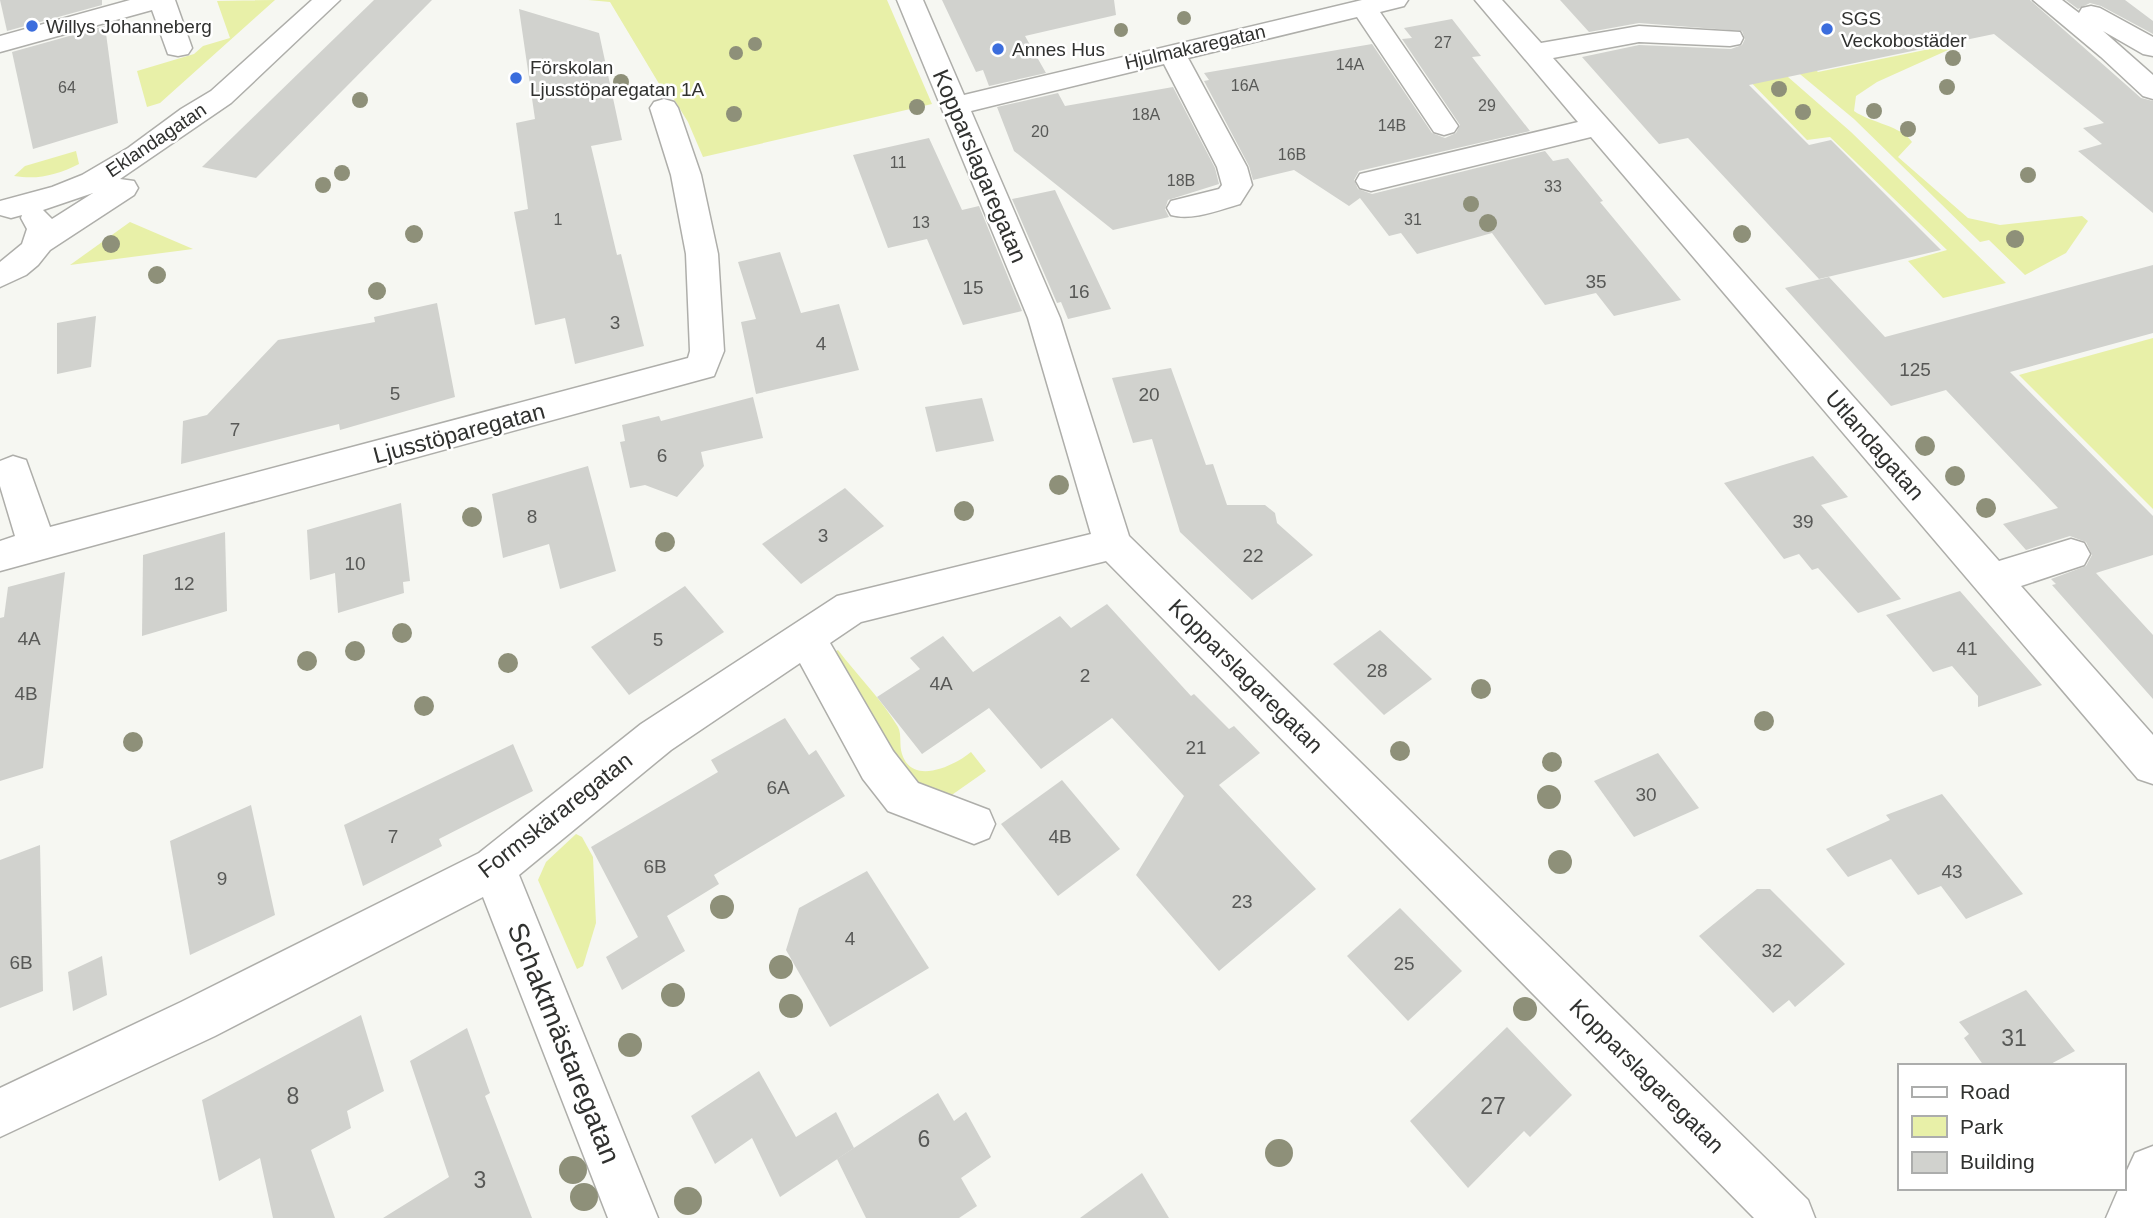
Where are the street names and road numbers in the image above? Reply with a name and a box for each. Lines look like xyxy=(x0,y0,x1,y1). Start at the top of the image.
street label: Hjulmakaregatan xyxy=(1123,21,1267,73)
street label: Kopparslagaregatan xyxy=(928,66,1032,266)
street label: Eklandagatan xyxy=(102,99,210,181)
street label: Utlandagatan xyxy=(1820,385,1930,505)
street label: Ljusstöparegatan xyxy=(370,398,548,468)
street label: Kopparslagaregatan xyxy=(1164,594,1328,758)
street label: Formskäraregatan xyxy=(473,747,637,883)
street label: Schaktmästaregatan xyxy=(502,918,626,1168)
street label: Kopparslagaregatan xyxy=(1565,994,1729,1158)

